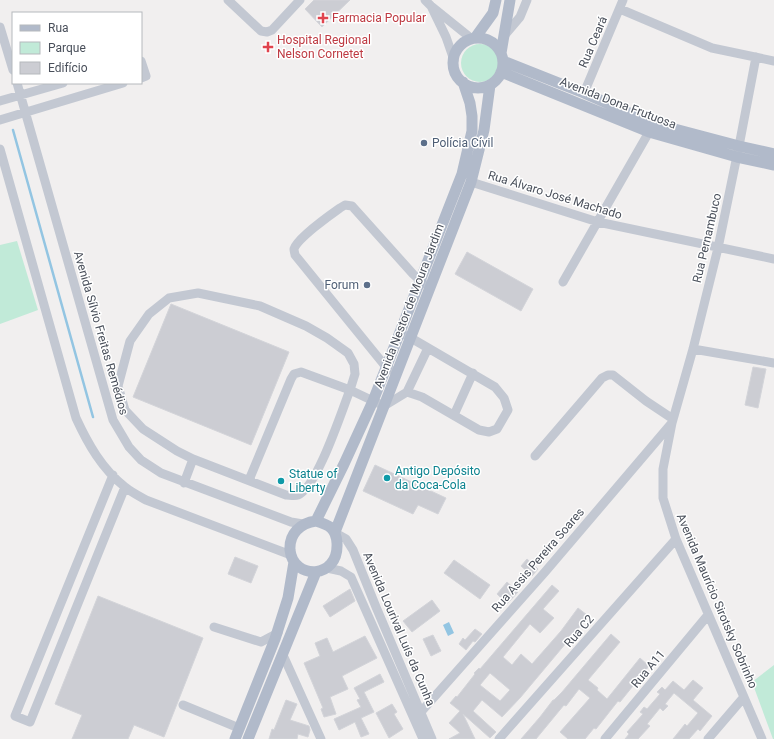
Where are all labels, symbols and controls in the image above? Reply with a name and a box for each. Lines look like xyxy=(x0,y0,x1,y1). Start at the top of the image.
place label: Farmacia Popular xyxy=(332,11,426,25)
legend xyxy=(12,12,142,84)
marker: Farmacia Popular xyxy=(317,12,329,24)
street label: Rua Ceará xyxy=(576,14,610,70)
text: Rua xyxy=(48,21,69,35)
place label: Hospital Regional Nelson Cornetet xyxy=(277,33,371,61)
text: Parque xyxy=(48,41,86,55)
marker: Hospital Regional Nelson Cornetet xyxy=(262,41,274,53)
text: Edifício xyxy=(48,61,88,75)
street label: Avenida Dona Frutuosa xyxy=(558,74,678,132)
place label: Polícia Cívil xyxy=(432,136,493,150)
marker: Polícia Cívil xyxy=(419,138,429,148)
street label: Rua Álvaro José Machado xyxy=(486,167,624,222)
street label: Rua Pernambuco xyxy=(690,192,724,284)
street label: Avenida Nestor de Moura Jardim xyxy=(371,222,447,390)
street label: Avenida Sílvio Freitas Remédios xyxy=(71,249,131,417)
place label: Forum xyxy=(324,278,359,292)
marker: Forum xyxy=(362,280,372,290)
place label: Antigo Depósito da Coca-Cola xyxy=(395,464,481,492)
place label: Statue of Liberty xyxy=(289,467,338,495)
marker: Antigo Depósito da Coca-Cola xyxy=(382,473,392,483)
marker: Statue of Liberty xyxy=(276,476,286,486)
street label: Rua Assis Pereira Soares xyxy=(489,505,587,615)
street label: Avenida Maurício Sirotsky Sobrinho xyxy=(674,511,760,691)
street label: Avenida Lourival Luís da Cunha xyxy=(360,550,438,708)
street label: Rua C2 xyxy=(561,612,597,650)
street label: Rua A11 xyxy=(628,647,668,691)

